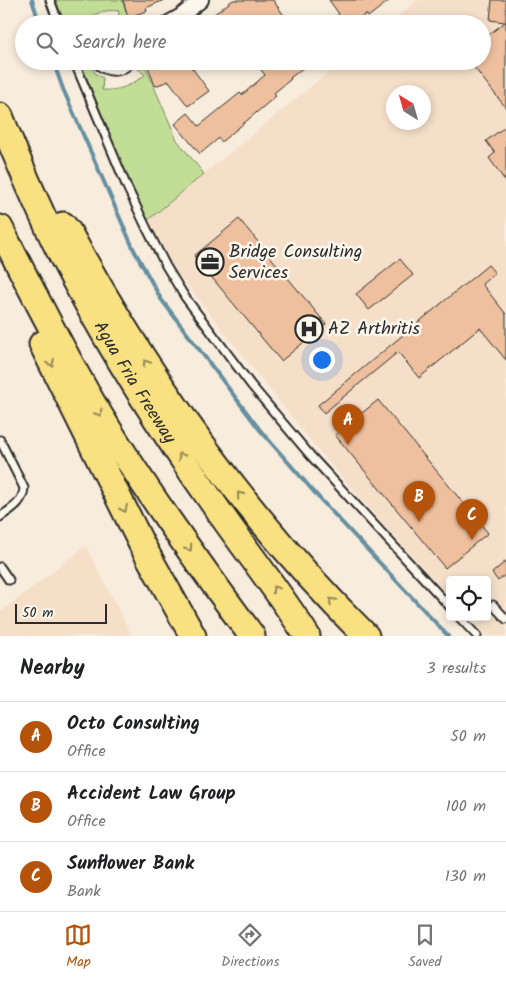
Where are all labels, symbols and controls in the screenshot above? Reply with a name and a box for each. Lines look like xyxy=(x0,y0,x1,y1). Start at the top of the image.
search box xyxy=(15,15,491,70)
text: Search here xyxy=(73,28,167,58)
icon: search xyxy=(33,29,61,57)
north arrow xyxy=(386,85,431,130)
place label: Bridge Consulting Services xyxy=(229,238,362,288)
office icon: Bridge Consulting Services xyxy=(195,247,225,277)
hospital icon: AZ Arthritis xyxy=(294,314,324,344)
place label: AZ Arthritis xyxy=(328,315,420,344)
street label: Agua Fria Freeway xyxy=(85,316,184,450)
your location xyxy=(309,347,335,373)
one-way arrow xyxy=(45,358,55,367)
one-way arrow xyxy=(143,359,152,368)
pin: A xyxy=(332,404,364,445)
one-way arrow xyxy=(93,407,103,416)
one-way arrow xyxy=(178,453,188,462)
pin: B xyxy=(403,481,435,522)
one-way arrow xyxy=(237,492,245,501)
pin: C xyxy=(456,499,488,540)
one-way arrow xyxy=(118,504,128,513)
one-way arrow xyxy=(183,543,192,552)
map controls xyxy=(446,576,491,621)
button: locate xyxy=(446,576,491,621)
one-way arrow xyxy=(272,585,281,595)
one-way arrow xyxy=(329,598,338,607)
scale bar xyxy=(15,601,108,624)
text: 50 m xyxy=(22,602,53,624)
text: Nearby xyxy=(20,652,85,685)
text: 3 results xyxy=(427,656,486,681)
text: Octo Consulting xyxy=(67,709,200,739)
text: A xyxy=(31,724,41,749)
text: 50 m xyxy=(450,724,486,749)
text: Office xyxy=(67,739,106,764)
text: Accident Law Group xyxy=(67,779,236,809)
text: B xyxy=(31,794,41,819)
text: 100 m xyxy=(446,794,486,819)
text: Office xyxy=(67,809,106,834)
text: Sunflower Bank xyxy=(67,849,194,879)
text: C xyxy=(31,864,41,889)
text: 130 m xyxy=(445,864,486,889)
text: Bank xyxy=(67,879,101,904)
tab: Map xyxy=(64,921,92,973)
tab: Directions xyxy=(221,921,279,973)
tab: Saved xyxy=(408,921,442,973)

